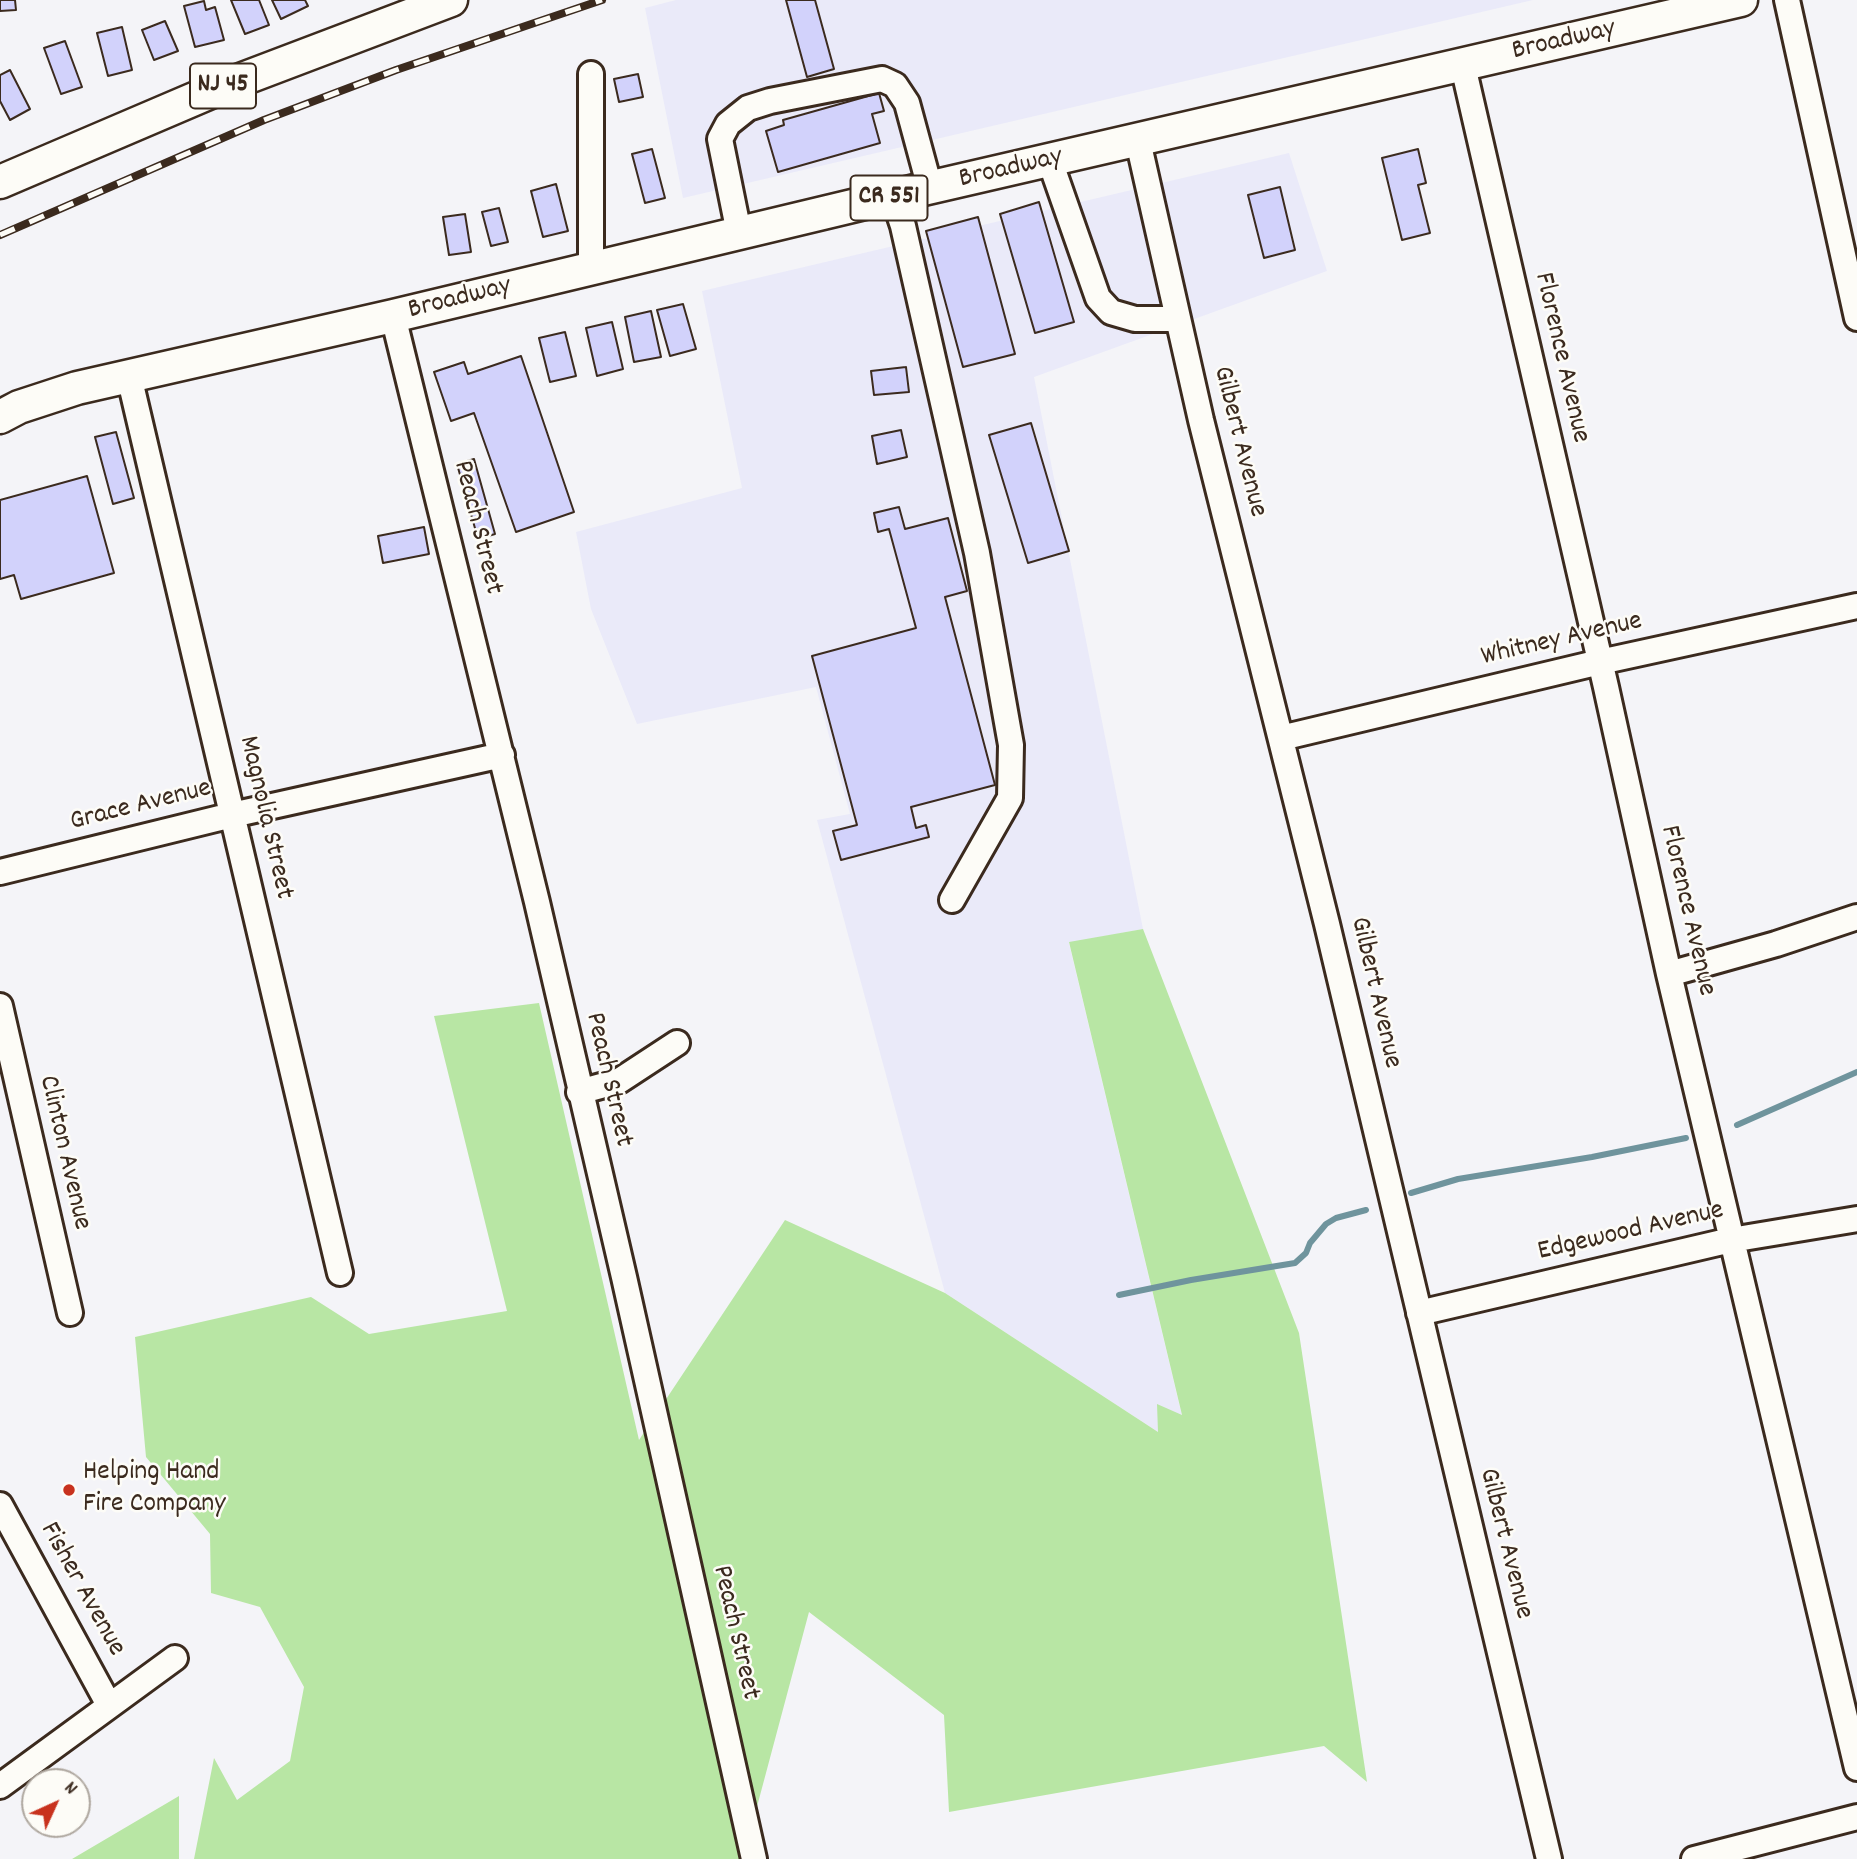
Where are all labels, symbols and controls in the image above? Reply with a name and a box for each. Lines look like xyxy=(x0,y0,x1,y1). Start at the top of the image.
street label: Broadway xyxy=(1509,14,1619,70)
road number: NJ 45 xyxy=(190,64,256,108)
street label: Broadway xyxy=(956,142,1066,198)
road number: CR 551 xyxy=(850,176,928,220)
street label: Florence Avenue xyxy=(1524,270,1596,446)
street label: Broadway xyxy=(405,271,515,329)
street label: Gilbert Avenue xyxy=(1203,363,1273,521)
street label: Peach Street xyxy=(443,458,509,598)
street label: Whitney Avenue xyxy=(1478,606,1646,676)
street label: Magnolia Street xyxy=(229,733,299,903)
street label: Grace Avenue xyxy=(67,773,215,841)
street label: Florence Avenue xyxy=(1650,823,1722,999)
street label: Gilbert Avenue xyxy=(1340,914,1408,1072)
street label: Peach Street xyxy=(575,1010,639,1150)
street label: Clinton Avenue xyxy=(29,1073,97,1233)
street label: Edgewood Avenue xyxy=(1535,1195,1727,1271)
place label: Helping Hand Fire Company xyxy=(83,1457,226,1523)
street label: Gilbert Avenue xyxy=(1469,1465,1539,1623)
marker: Helping Hand Fire Company xyxy=(61,1482,77,1498)
street label: Fisher Avenue xyxy=(30,1517,132,1663)
street label: Peach Street xyxy=(702,1563,766,1703)
north arrow xyxy=(21,1768,91,1838)
text: N xyxy=(57,1776,83,1802)

